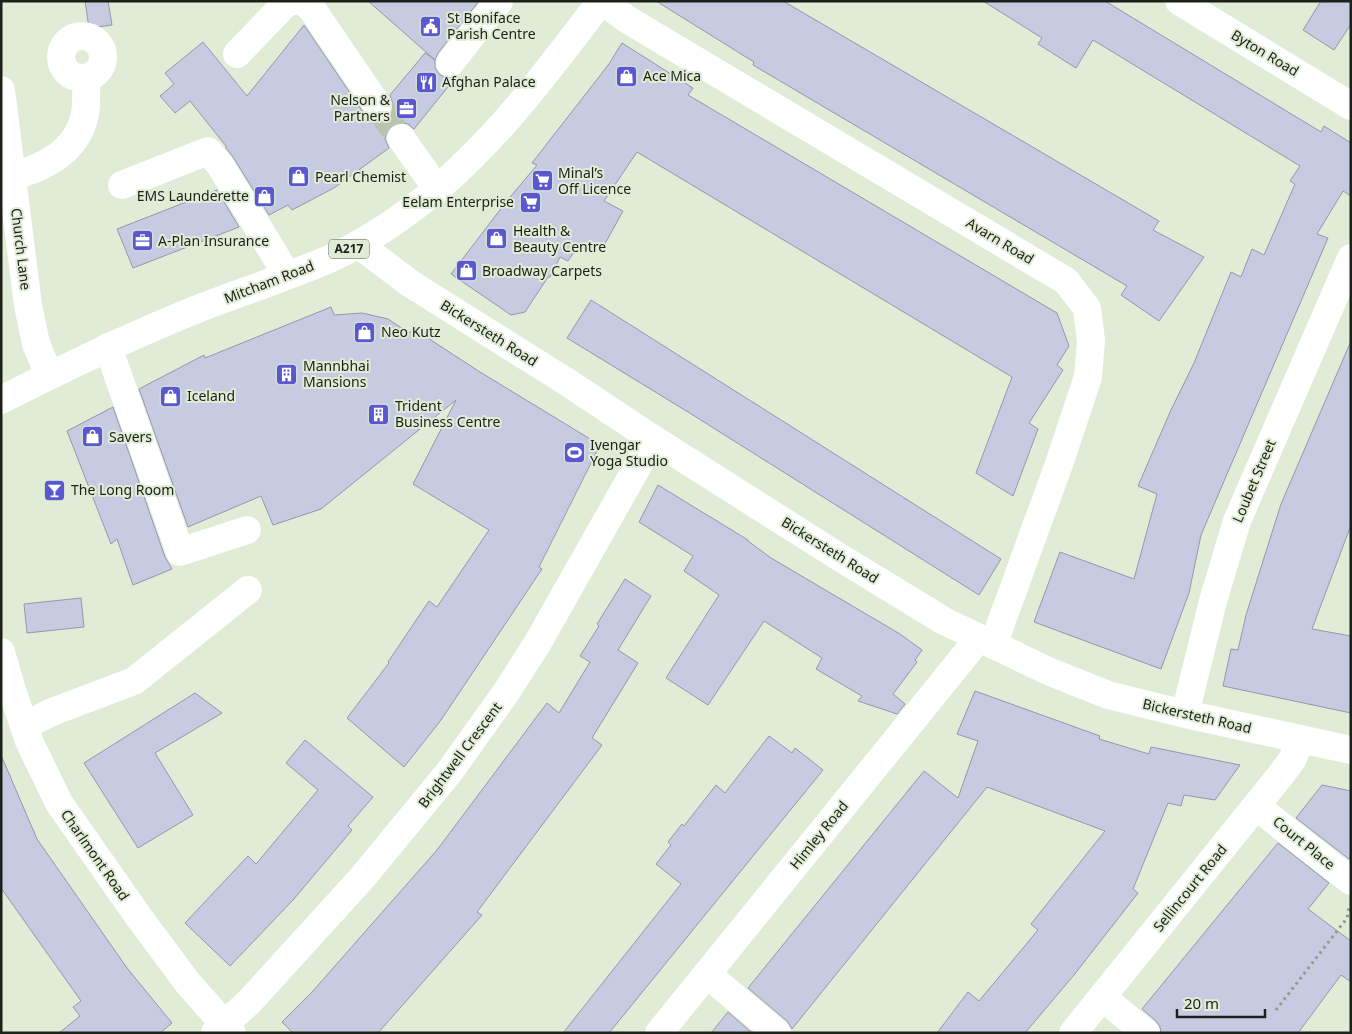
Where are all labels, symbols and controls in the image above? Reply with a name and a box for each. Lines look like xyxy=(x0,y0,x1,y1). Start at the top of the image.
place label: St Boniface Parish Centre xyxy=(447,8,536,43)
public building icon: St Boniface Parish Centre xyxy=(419,14,443,38)
street label: Byton Road xyxy=(1228,25,1303,80)
shop icon: Ace Mica xyxy=(615,64,639,88)
place label: Ace Mica xyxy=(643,66,701,85)
restaurant icon: Afghan Palace xyxy=(414,70,438,94)
place label: Afghan Palace xyxy=(442,72,536,91)
place label: Nelson & Partners xyxy=(330,90,391,125)
office icon: Nelson & Partners xyxy=(394,96,418,120)
place label: Minal’s Off Licence xyxy=(558,163,631,198)
shop icon: Pearl Chemist xyxy=(287,165,311,189)
place label: Pearl Chemist xyxy=(315,167,406,186)
supermarket icon: Minal’s Off Licence xyxy=(530,169,554,193)
shop icon: EMS Launderette xyxy=(253,184,277,208)
place label: EMS Launderette xyxy=(137,186,249,205)
supermarket icon: Eelam Enterprise xyxy=(518,190,542,214)
place label: Eelam Enterprise xyxy=(402,192,514,211)
street label: Church Lane xyxy=(7,207,36,291)
street label: Avarn Road xyxy=(963,213,1038,268)
place label: Health & Beauty Centre xyxy=(513,221,606,256)
shop icon: Health & Beauty Centre xyxy=(485,227,509,251)
office icon: A-Plan Insurance xyxy=(130,229,154,253)
place label: A-Plan Insurance xyxy=(158,231,269,250)
road number: A217 xyxy=(329,240,369,258)
street label: Mitcham Road xyxy=(221,256,317,307)
shop icon: Broadway Carpets xyxy=(454,259,478,283)
place label: Broadway Carpets xyxy=(482,261,602,280)
street label: Bickersteth Road xyxy=(437,295,541,370)
shop icon: Neo Kutz xyxy=(353,320,377,344)
place label: Neo Kutz xyxy=(381,322,441,341)
place label: Mannbhai Mansions xyxy=(303,356,370,391)
building icon: Mannbhai Mansions xyxy=(275,362,299,386)
shop icon: Iceland xyxy=(159,384,183,408)
place label: Iceland xyxy=(187,386,235,405)
place label: Trident Business Centre xyxy=(395,396,501,431)
building icon: Trident Business Centre xyxy=(367,402,391,426)
shop icon: Savers xyxy=(81,425,105,449)
place label: Savers xyxy=(109,427,152,446)
place label: Ivengar Yoga Studio xyxy=(590,435,668,470)
street label: Loubet Street xyxy=(1227,436,1280,525)
sports icon: Ivengar Yoga Studio xyxy=(562,441,586,465)
bar icon: The Long Room xyxy=(43,478,67,502)
place label: The Long Room xyxy=(71,480,174,499)
street label: Bickersteth Road xyxy=(778,512,882,587)
street label: Bickersteth Road xyxy=(1141,694,1253,737)
street label: Brightwell Crescent xyxy=(414,698,506,811)
street label: Himley Road xyxy=(785,797,852,873)
street label: Charlmont Road xyxy=(57,805,134,904)
street label: Court Place xyxy=(1269,812,1340,874)
street label: Sellincourt Road xyxy=(1149,840,1231,935)
scale bar xyxy=(1177,986,1264,1018)
text: 20 m xyxy=(1184,993,1219,1013)

